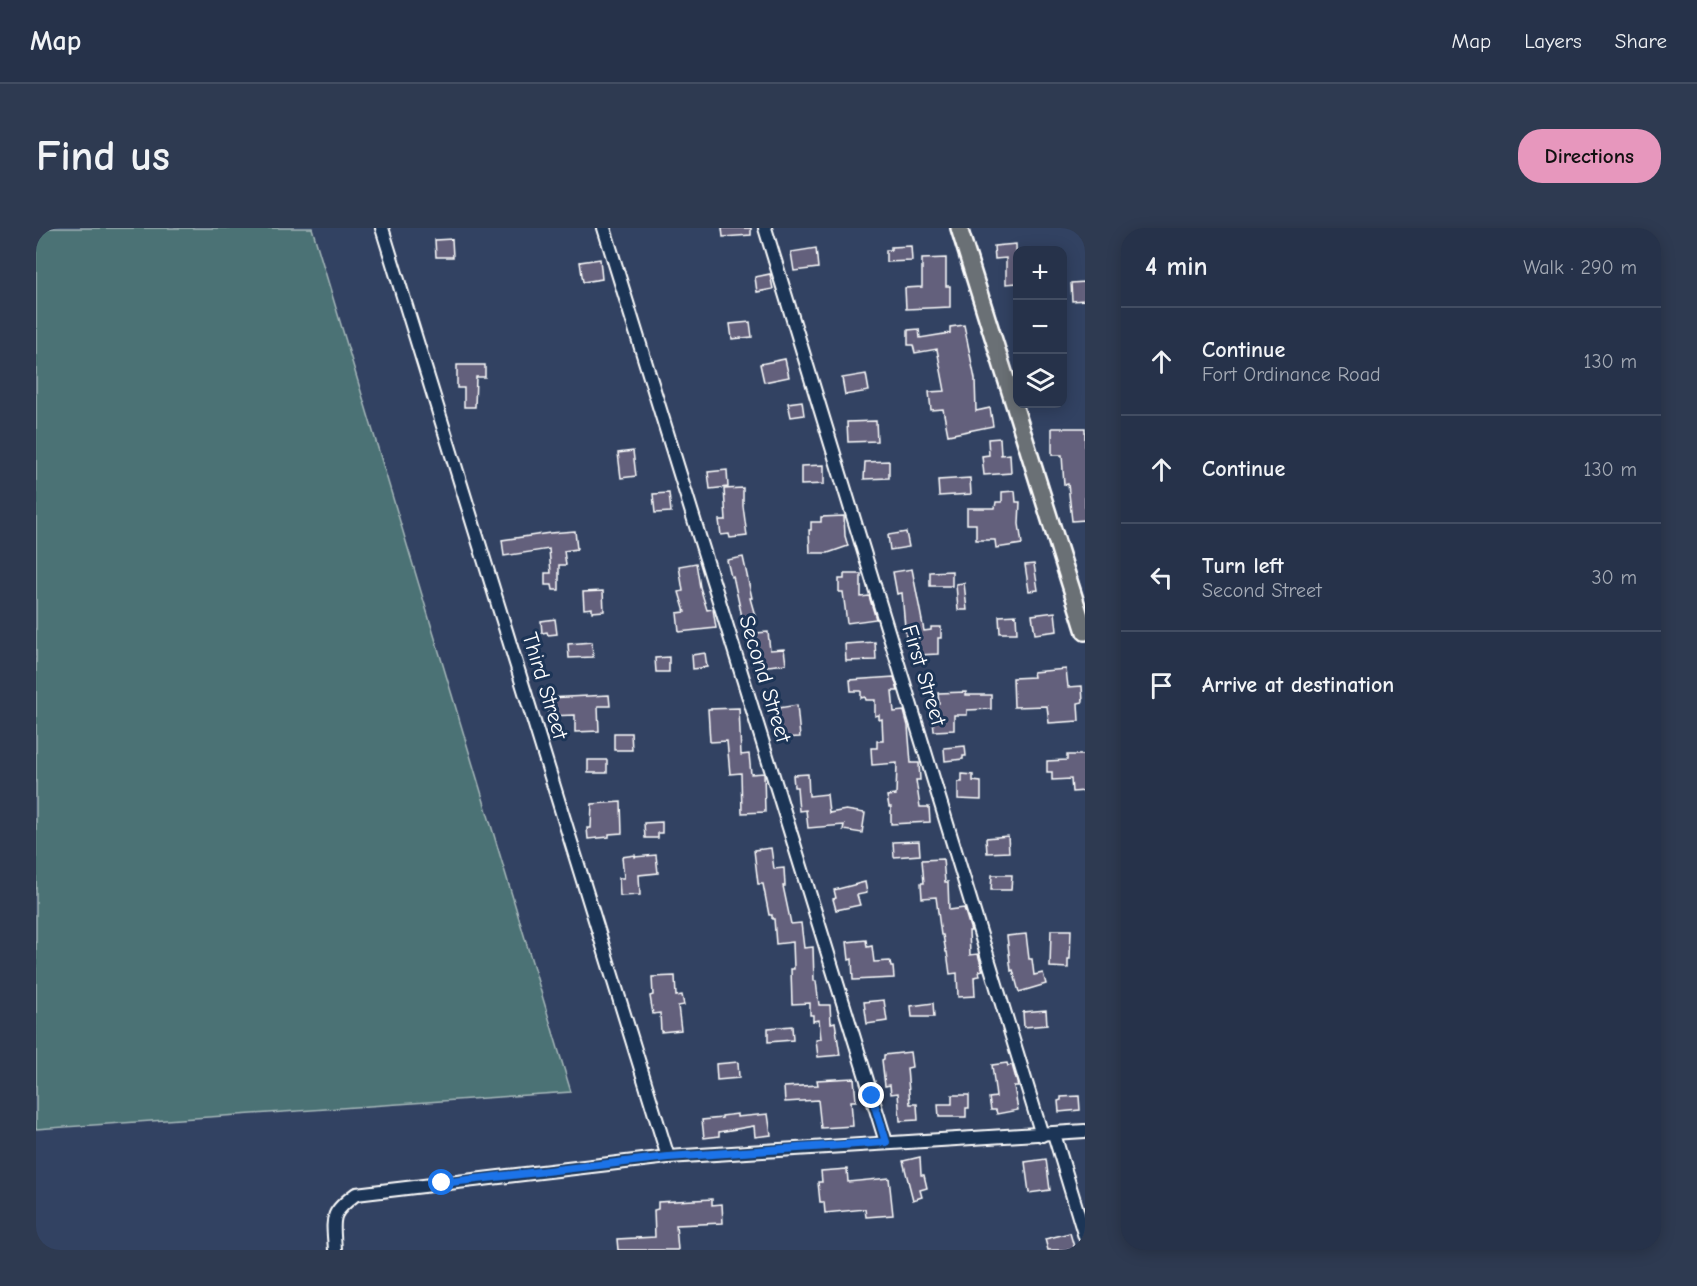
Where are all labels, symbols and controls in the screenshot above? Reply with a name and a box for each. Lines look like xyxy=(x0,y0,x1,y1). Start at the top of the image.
text: Map xyxy=(30,25,81,57)
text: Map xyxy=(1452,29,1491,53)
text: Layers xyxy=(1524,29,1582,53)
text: Share xyxy=(1615,29,1667,53)
button: Directions xyxy=(1518,129,1661,183)
text: Find us xyxy=(36,132,170,181)
map controls xyxy=(1013,246,1067,408)
button: + xyxy=(1013,246,1067,300)
text: 4 min xyxy=(1145,252,1208,282)
text: Walk · 290 m xyxy=(1523,256,1637,279)
button: − xyxy=(1013,300,1067,354)
text: Continue xyxy=(1202,337,1285,363)
icon: ahead xyxy=(1145,345,1178,378)
text: 130 m xyxy=(1584,350,1637,373)
button: layers xyxy=(1013,354,1067,408)
text: Fort Ordinance Road xyxy=(1202,363,1381,386)
icon: ahead xyxy=(1145,453,1178,486)
text: Continue xyxy=(1202,456,1285,482)
text: 130 m xyxy=(1584,458,1637,481)
text: Turn left xyxy=(1202,553,1284,579)
icon: left xyxy=(1145,561,1178,594)
text: 30 m xyxy=(1591,566,1637,589)
text: Second Street xyxy=(1202,579,1322,602)
street label: Second Street xyxy=(733,612,797,746)
street label: First Street xyxy=(896,621,952,729)
street label: Third Street xyxy=(516,629,574,743)
icon: arrive xyxy=(1145,669,1178,702)
text: Arrive at destination xyxy=(1202,672,1394,698)
route end xyxy=(858,1082,884,1108)
route start xyxy=(428,1169,454,1195)

